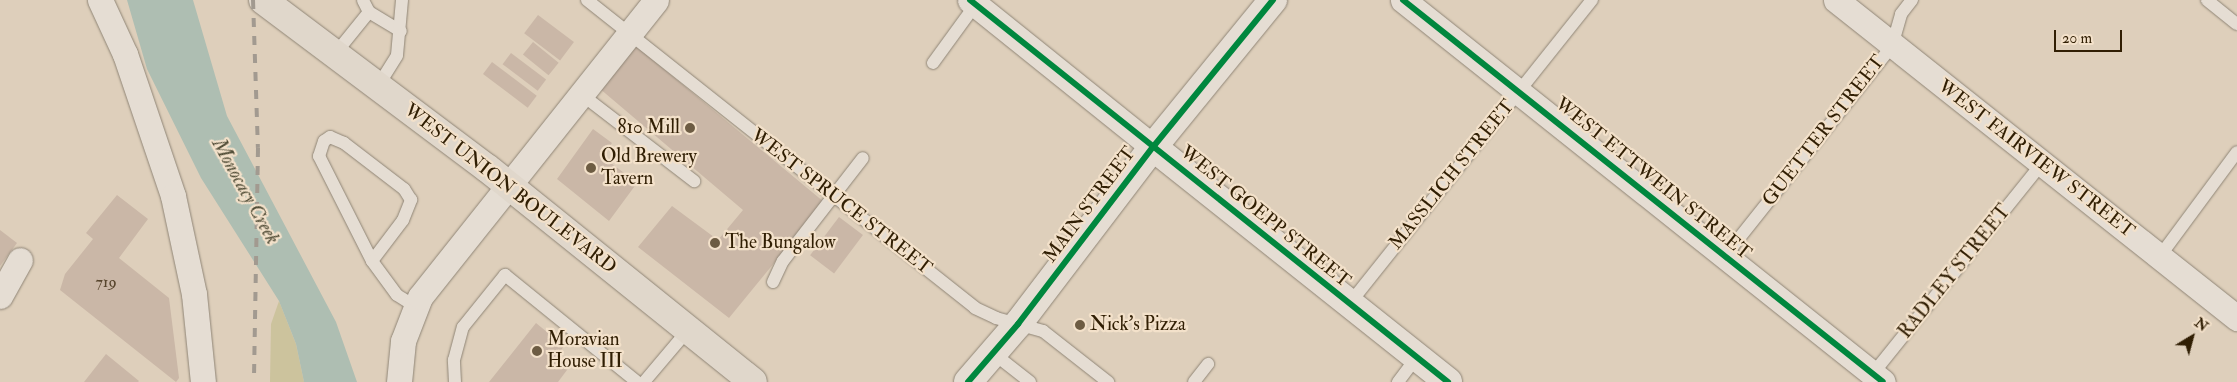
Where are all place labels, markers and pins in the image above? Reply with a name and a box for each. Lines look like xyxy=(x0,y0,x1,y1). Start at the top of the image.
place label: 810 Mill xyxy=(617,117,680,139)
marker: 810 Mill xyxy=(684,122,696,134)
place label: Old Brewery Tavern xyxy=(601,146,697,190)
marker: Old Brewery Tavern xyxy=(585,162,597,174)
place label: The Bungalow xyxy=(725,232,836,254)
marker: The Bungalow xyxy=(709,237,721,249)
place label: Nick's Pizza xyxy=(1090,314,1186,336)
marker: Nick's Pizza xyxy=(1074,319,1086,331)
place label: Moravian House III xyxy=(547,329,623,373)
marker: Moravian House III xyxy=(531,345,543,357)

